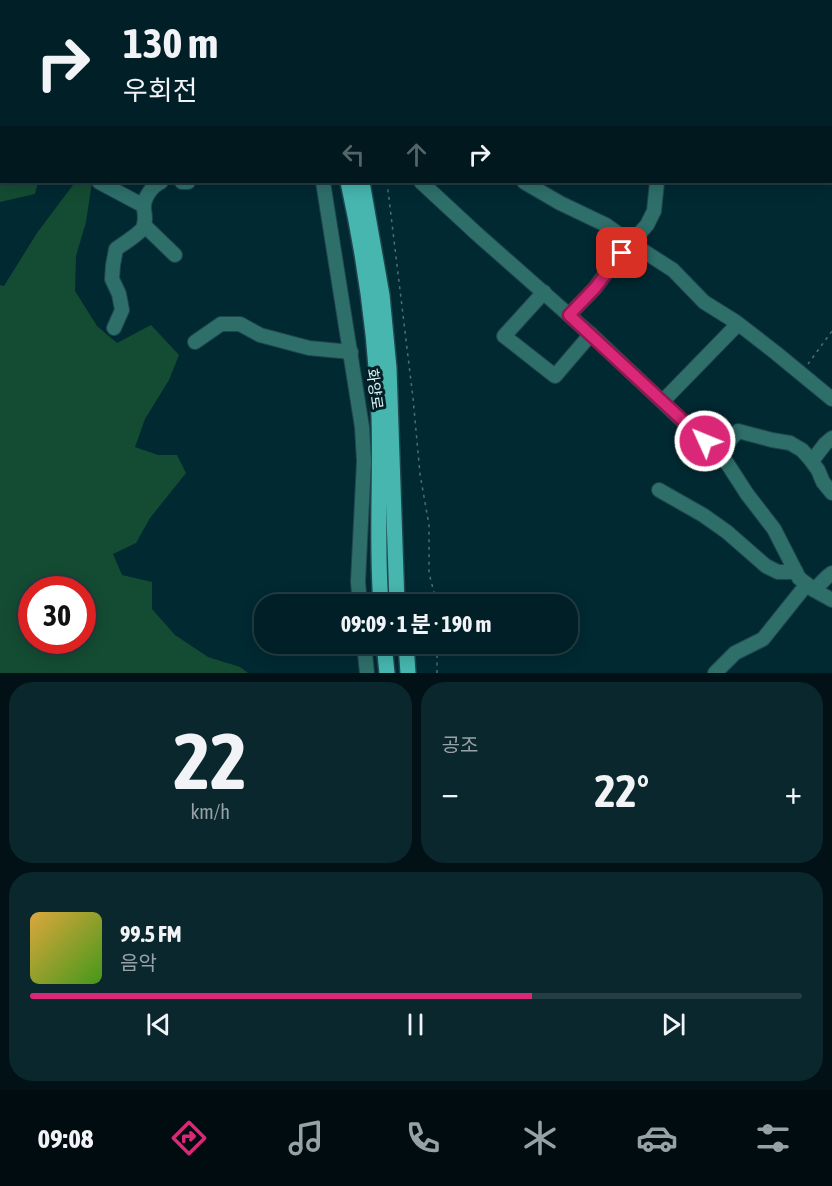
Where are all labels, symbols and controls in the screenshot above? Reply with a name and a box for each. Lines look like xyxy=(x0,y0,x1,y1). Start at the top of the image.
text: 130 m xyxy=(123,19,218,67)
icon: right xyxy=(24,24,102,102)
text: 우회전 xyxy=(123,75,198,106)
icon: left xyxy=(337,138,370,171)
icon: ahead xyxy=(400,138,433,171)
icon: right xyxy=(463,138,496,171)
pin xyxy=(596,227,647,278)
icon: arrive xyxy=(605,236,638,269)
street label: 화양로 xyxy=(364,367,386,411)
position arrow xyxy=(673,409,737,473)
speed limit sign: 30 xyxy=(18,576,96,654)
text: 09:09 · 1 분 · 190 m xyxy=(341,611,491,637)
text: 22 xyxy=(174,716,247,806)
text: 공조 xyxy=(442,733,478,756)
text: 22° xyxy=(594,765,649,817)
text: − xyxy=(442,773,459,811)
text: + xyxy=(785,773,802,811)
text: km/h xyxy=(190,800,230,823)
text: 99.5 FM xyxy=(120,921,182,947)
text: 음악 xyxy=(120,951,157,974)
icon: previous xyxy=(142,1008,175,1041)
icon: pause xyxy=(399,1008,432,1041)
icon: next xyxy=(657,1008,690,1041)
icon: directions xyxy=(168,1117,210,1159)
icon: music xyxy=(285,1117,327,1159)
icon: phone xyxy=(402,1117,444,1159)
icon: climate xyxy=(519,1117,561,1159)
icon: car xyxy=(636,1117,678,1159)
icon: filters xyxy=(752,1117,794,1159)
text: 09:08 xyxy=(37,1123,94,1154)

